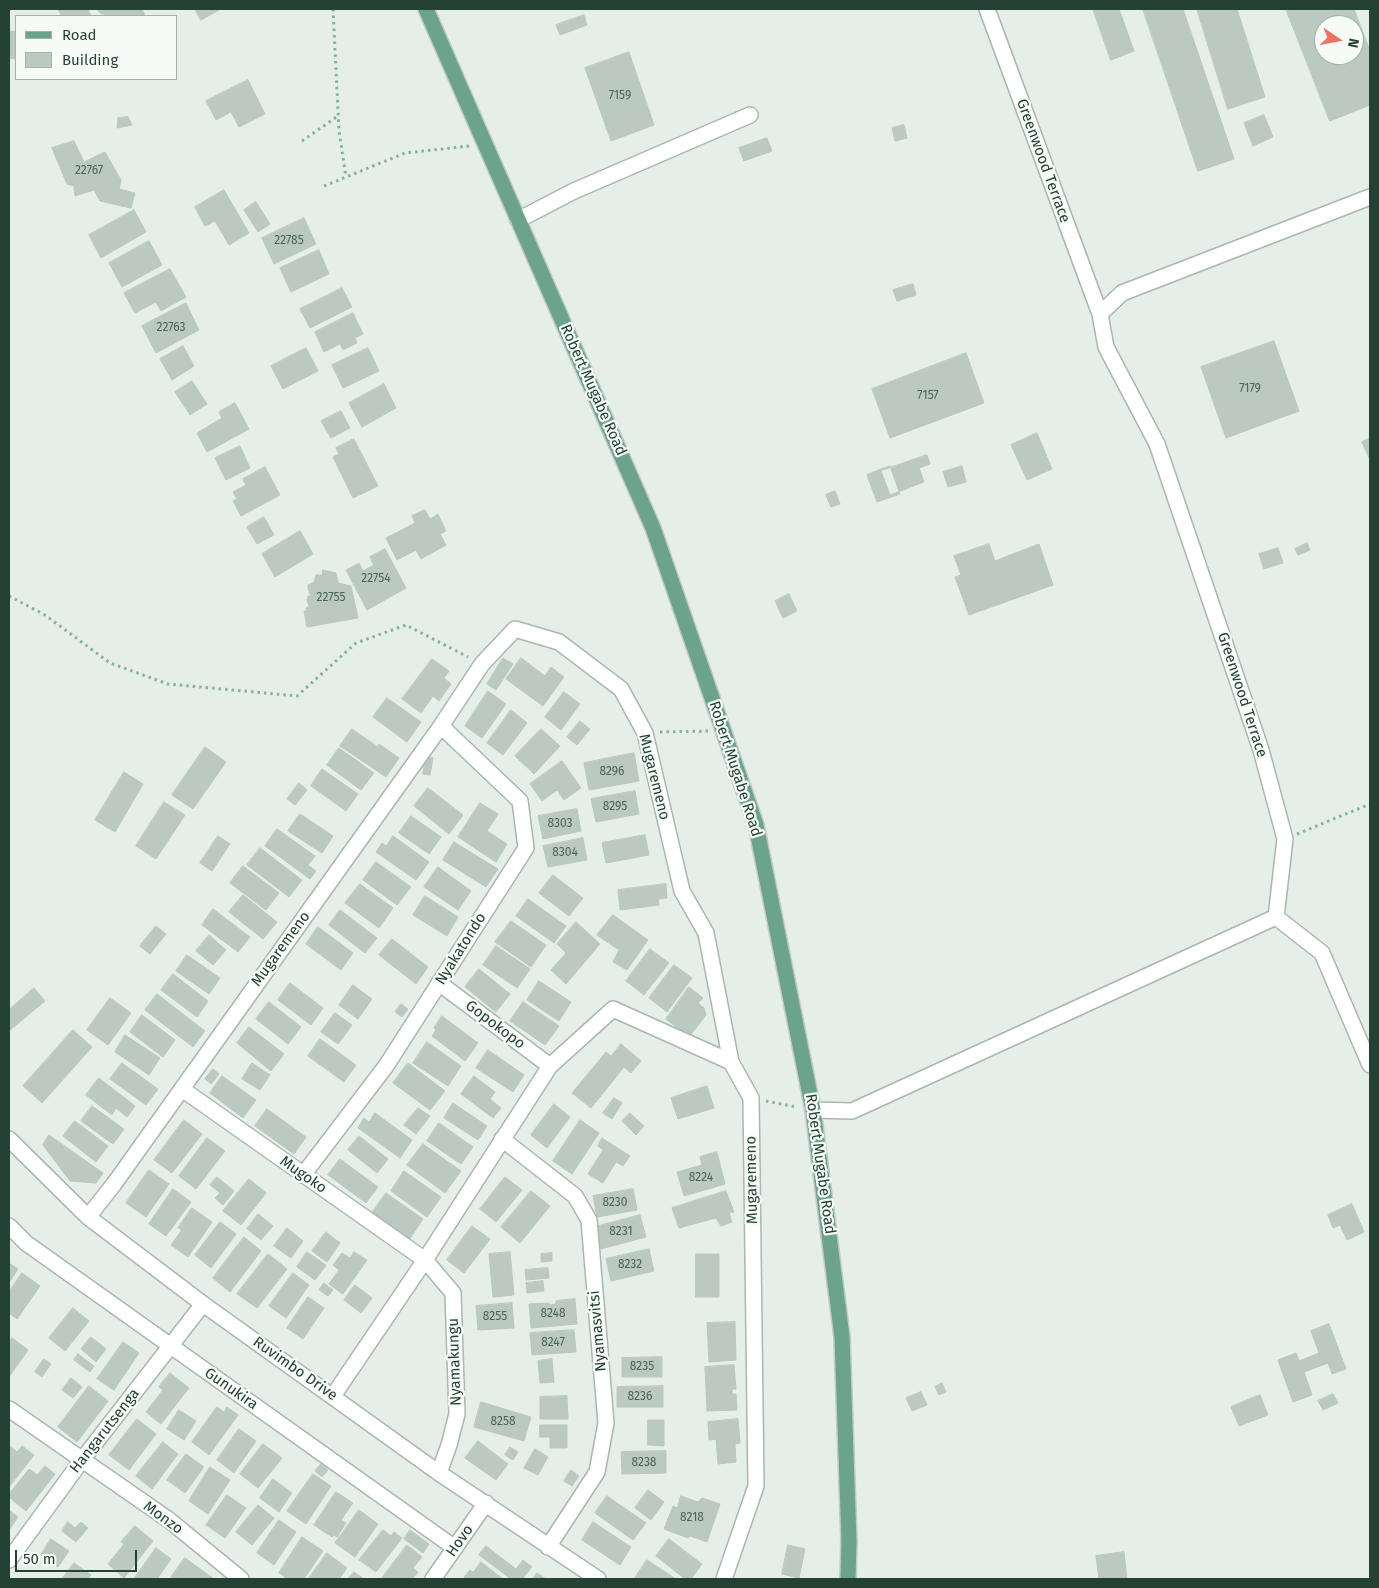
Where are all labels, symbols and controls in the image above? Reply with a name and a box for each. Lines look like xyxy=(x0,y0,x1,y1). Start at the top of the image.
legend xyxy=(15,15,178,80)
north arrow xyxy=(1314,15,1364,65)
text: Road xyxy=(62,26,97,44)
text: N xyxy=(1344,37,1362,49)
text: Building xyxy=(62,51,118,69)
house number: 7159 xyxy=(609,89,631,103)
street label: Greenwood Terrace xyxy=(1012,97,1074,225)
house number: 22767 xyxy=(75,164,103,178)
house number: 22785 xyxy=(274,234,304,248)
house number: 22763 xyxy=(156,321,186,335)
street label: Robert Mugabe Road xyxy=(556,322,630,458)
house number: 7179 xyxy=(1239,382,1261,396)
house number: 7157 xyxy=(917,389,939,403)
house number: 22754 xyxy=(361,572,391,586)
house number: 22755 xyxy=(317,591,345,605)
street label: Greenwood Terrace xyxy=(1213,630,1271,760)
street label: Robert Mugabe Road xyxy=(705,699,765,839)
street label: Mugaremeno xyxy=(635,732,673,822)
house number: 8296 xyxy=(599,765,625,779)
house number: 8295 xyxy=(603,800,627,814)
house number: 8303 xyxy=(547,817,573,831)
house number: 8304 xyxy=(552,846,578,860)
street label: Mugaremeno xyxy=(248,908,314,990)
street label: Nyakatondo xyxy=(432,910,490,988)
street label: Gopokopo xyxy=(462,997,528,1053)
street label: Robert Mugabe Road xyxy=(801,1093,839,1235)
street label: Mugaremeno xyxy=(742,1136,762,1224)
street label: Mugoko xyxy=(276,1152,330,1198)
house number: 8224 xyxy=(689,1171,713,1185)
house number: 8230 xyxy=(602,1196,628,1210)
house number: 8231 xyxy=(609,1225,633,1239)
house number: 8232 xyxy=(618,1258,642,1272)
street label: Nyamasvitsi xyxy=(585,1290,611,1372)
house number: 8248 xyxy=(540,1307,566,1321)
house number: 8255 xyxy=(483,1310,507,1324)
street label: Nyamakungu xyxy=(444,1318,466,1406)
street label: Ruvimbo Drive xyxy=(249,1333,341,1405)
house number: 8247 xyxy=(541,1336,565,1350)
house number: 8235 xyxy=(630,1360,654,1374)
street label: Gunukira xyxy=(201,1364,261,1414)
street label: Hangarutsenga xyxy=(66,1385,144,1477)
house number: 8236 xyxy=(628,1390,652,1404)
house number: 8258 xyxy=(490,1415,516,1429)
house number: 8238 xyxy=(632,1456,656,1470)
street label: Monzo xyxy=(140,1498,186,1538)
house number: 8218 xyxy=(680,1511,704,1525)
street label: Hovo xyxy=(443,1522,477,1560)
scale bar xyxy=(18,1540,140,1572)
text: 50 m xyxy=(23,1550,56,1568)

